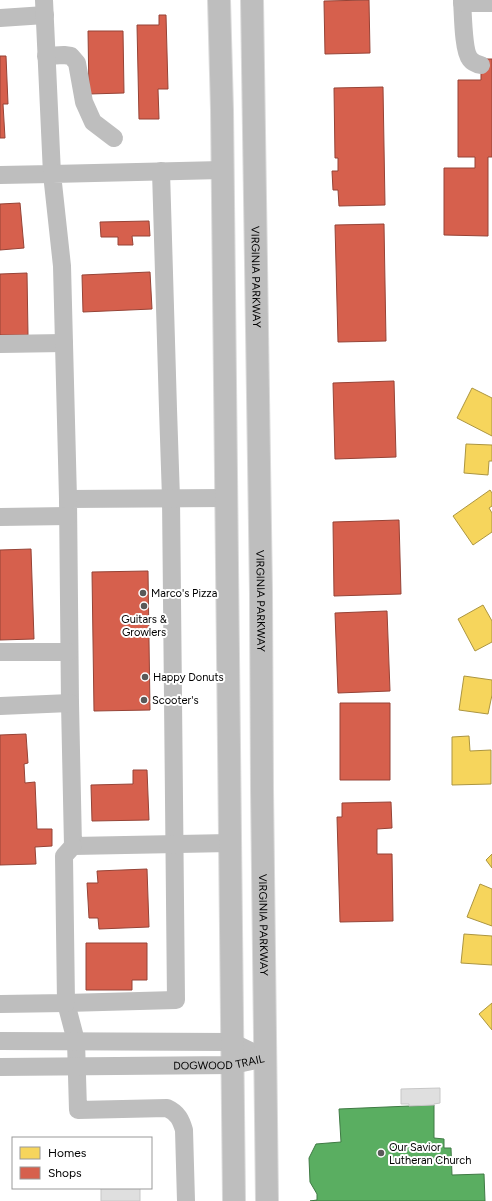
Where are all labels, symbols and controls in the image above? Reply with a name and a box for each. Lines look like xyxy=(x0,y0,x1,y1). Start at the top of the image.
street label: VIRGINIA PARKWAY xyxy=(248,226,263,328)
street label: VIRGINIA PARKWAY xyxy=(253,550,267,652)
place label: Marco's Pizza xyxy=(151,587,217,600)
marker: Marco's Pizza xyxy=(138,588,148,598)
marker: Guitars & Growlers xyxy=(139,601,149,611)
place label: Guitars & Growlers xyxy=(121,613,167,639)
place label: Happy Donuts xyxy=(153,671,224,684)
marker: Happy Donuts xyxy=(140,672,150,682)
place label: Scooter's xyxy=(152,694,199,707)
marker: Scooter's xyxy=(139,695,149,705)
street label: VIRGINIA PARKWAY xyxy=(256,874,270,976)
street label: DOGWOOD TRAIL xyxy=(173,1052,266,1073)
legend xyxy=(12,1137,152,1189)
place label: Our Savior Lutheran Church xyxy=(389,1141,471,1167)
text: Homes xyxy=(48,1146,87,1160)
marker: Our Savior Lutheran Church xyxy=(376,1148,386,1158)
text: Shops xyxy=(48,1166,82,1180)

